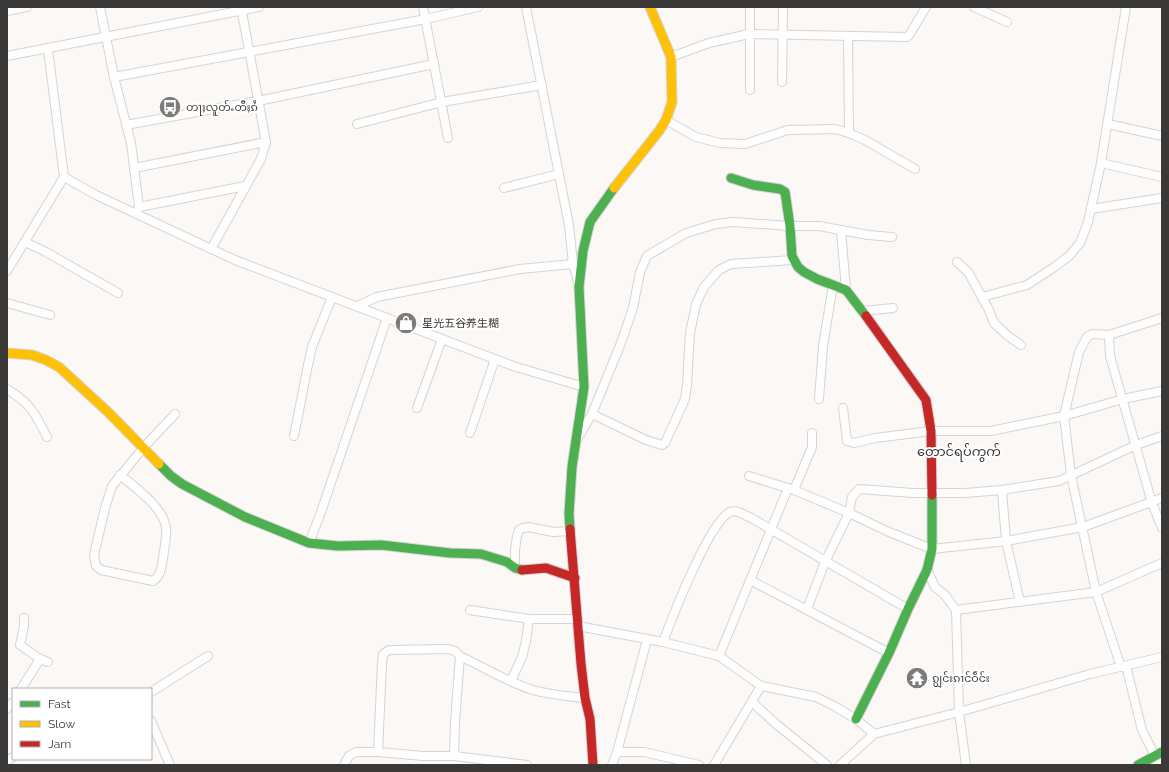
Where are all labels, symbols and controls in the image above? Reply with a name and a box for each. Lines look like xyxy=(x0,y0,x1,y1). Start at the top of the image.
bus stop icon: တႃႈလူတ်ႉတီႈၵႆ xyxy=(157,94,183,120)
place label: တႃႈလူတ်ႉတီႈၵႆ xyxy=(186,100,258,116)
shop icon: 星光五谷养生糊 xyxy=(393,310,419,336)
place label: 星光五谷养生糊 xyxy=(422,317,499,330)
district label: တောင်ရပ်ကွက် xyxy=(917,443,1001,462)
temple icon: ၵျွင်းၵၢင်ဝဵင်း xyxy=(904,665,930,691)
place label: ၵျွင်းၵၢင်ဝဵင်း xyxy=(932,671,990,688)
legend xyxy=(12,688,152,760)
text: Fast xyxy=(48,697,71,711)
text: Slow xyxy=(48,717,75,731)
text: Jam xyxy=(48,737,71,751)

